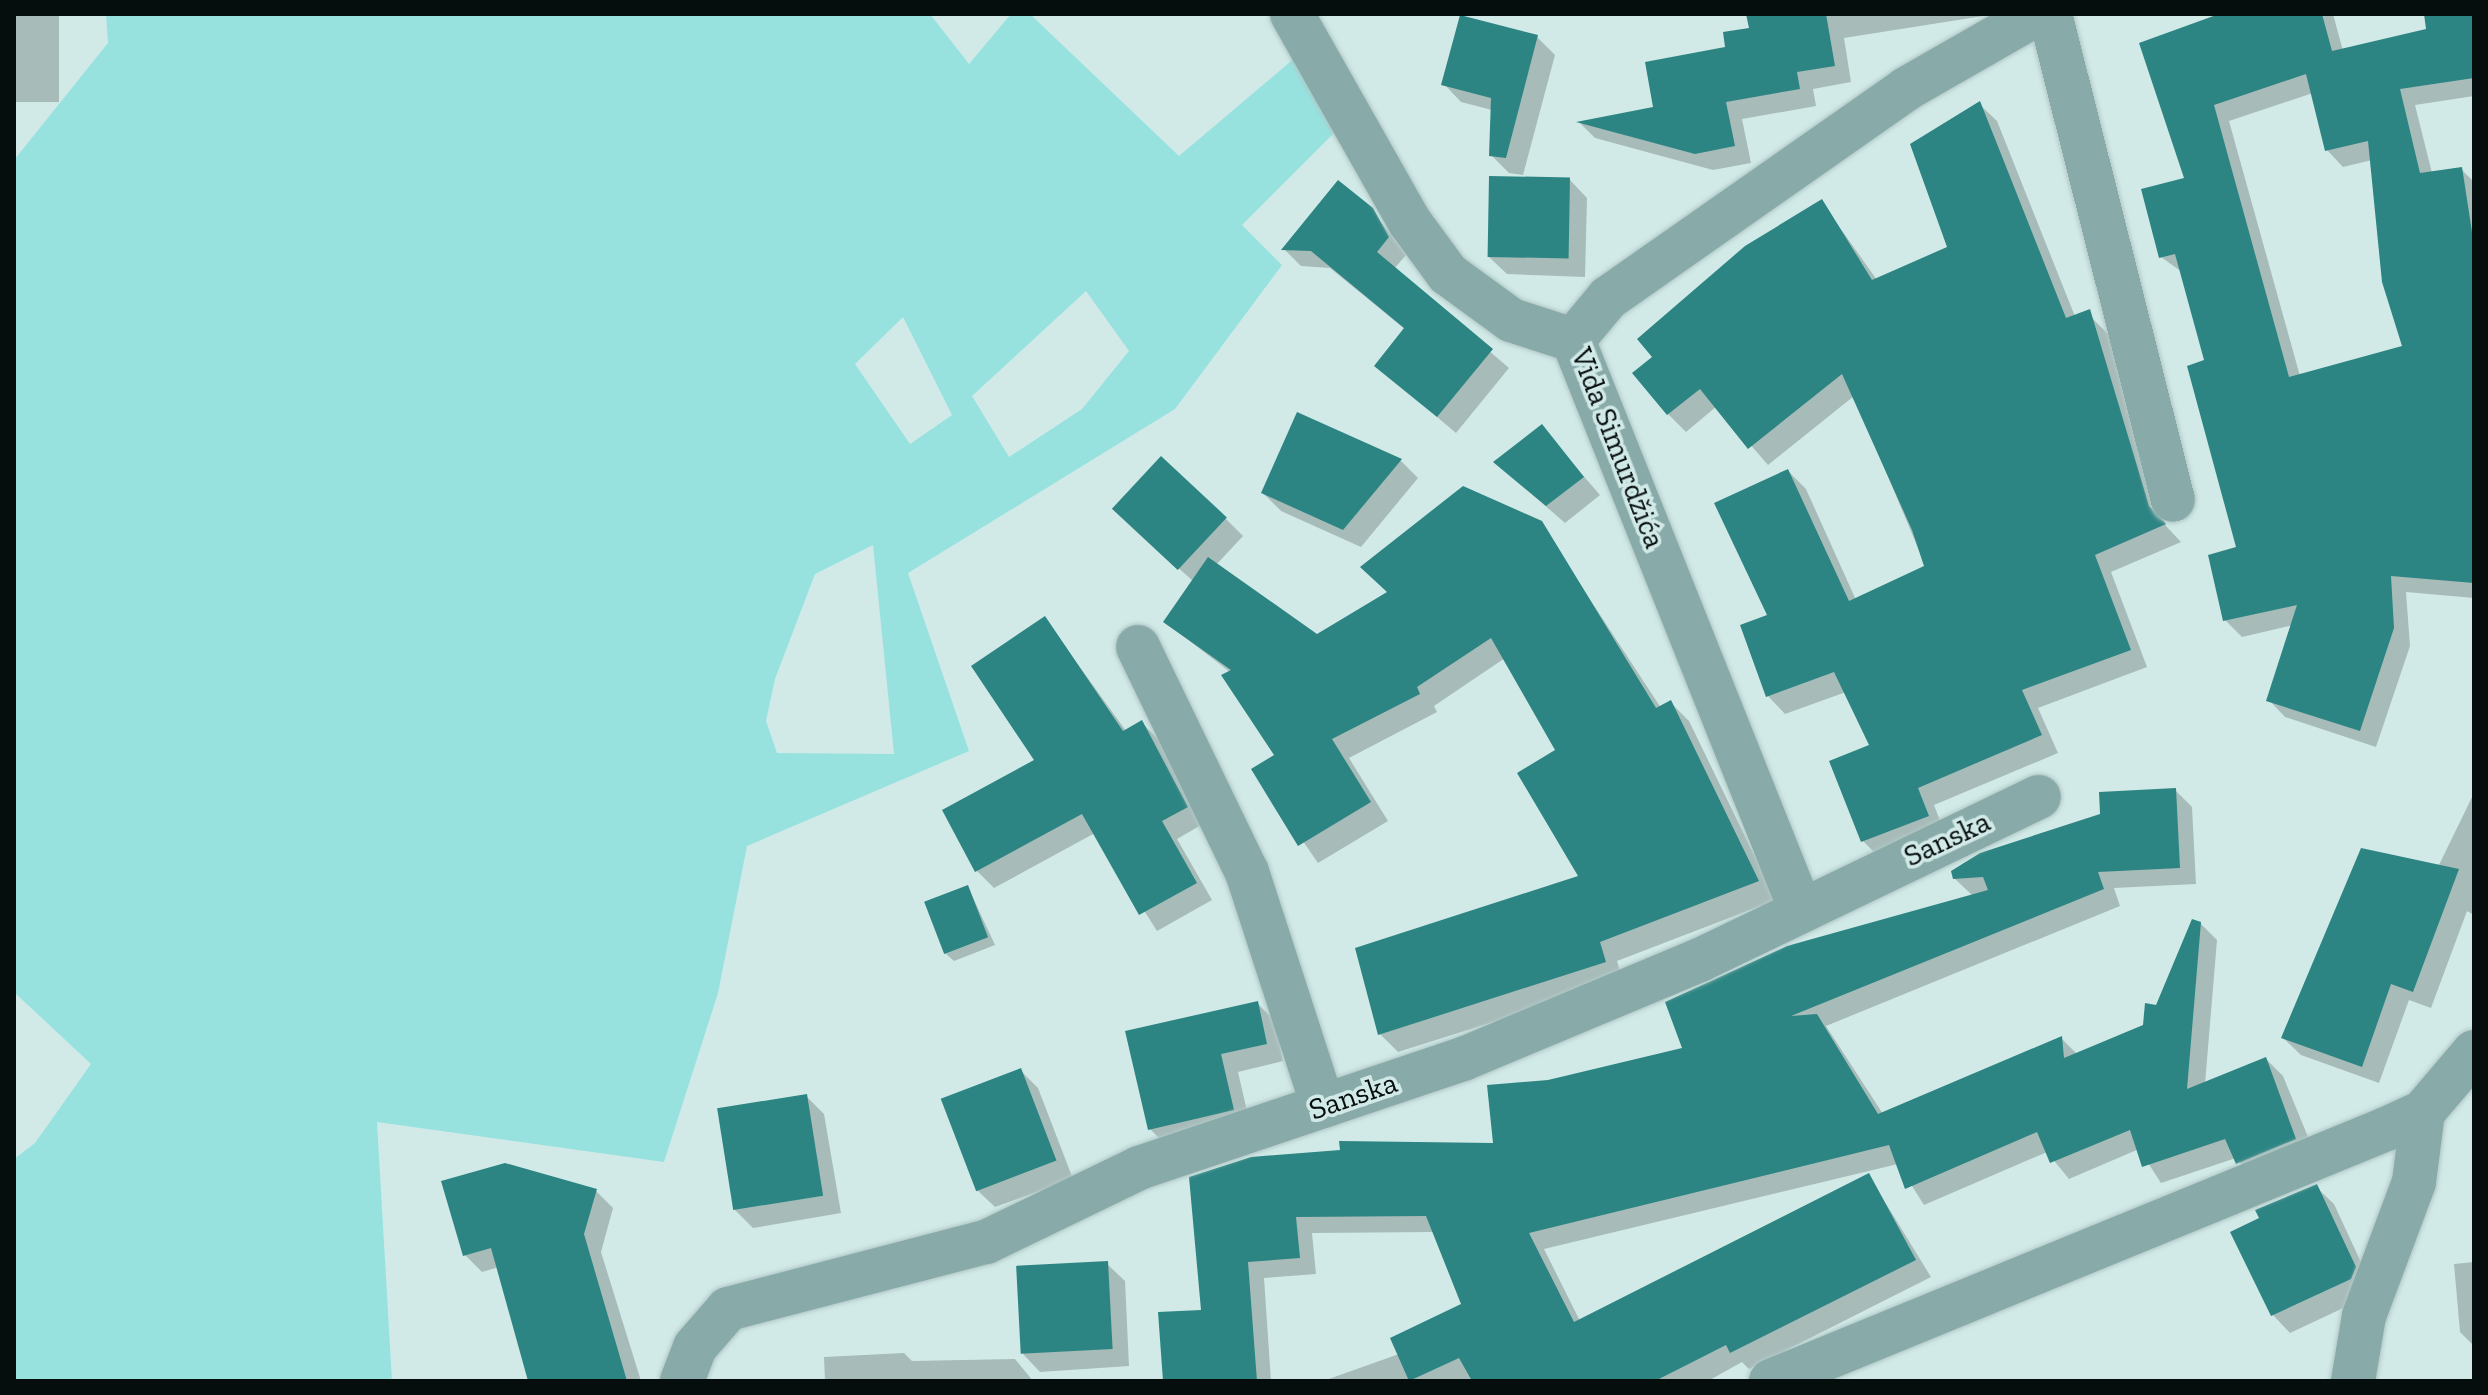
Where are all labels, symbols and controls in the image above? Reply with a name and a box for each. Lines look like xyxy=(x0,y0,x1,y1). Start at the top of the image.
street label: Vida Simurdžića xyxy=(1563,343,1673,553)
street label: Sanska xyxy=(1898,803,1996,875)
street label: Sanska xyxy=(1304,1064,1402,1128)

